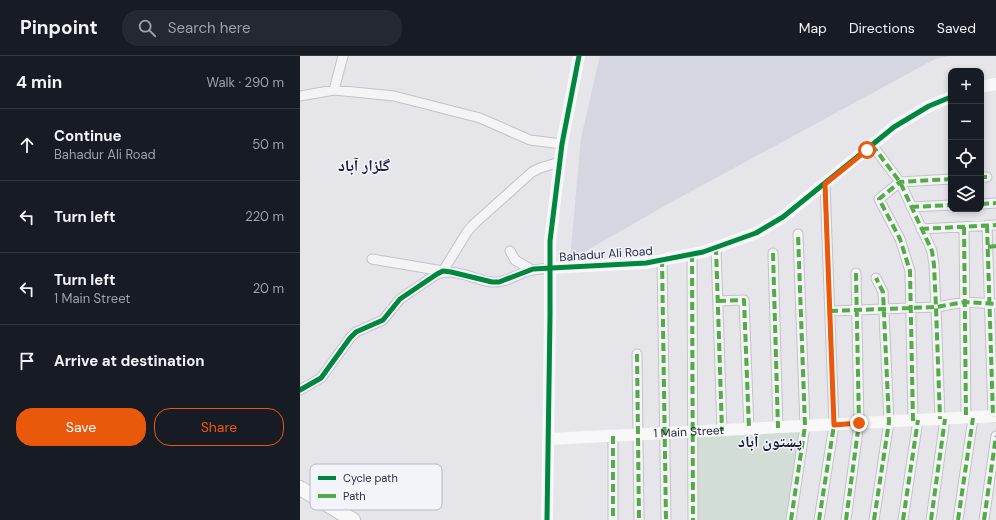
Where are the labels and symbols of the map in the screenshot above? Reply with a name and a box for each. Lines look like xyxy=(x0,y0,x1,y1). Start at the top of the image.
route start xyxy=(858,141,876,159)
district label: گلزار آباد xyxy=(338,155,390,176)
street label: Bahadur Ali Road xyxy=(559,243,653,265)
route end xyxy=(850,414,868,432)
street label: 1 Main Street xyxy=(653,422,725,442)
district label: پښتون آباد xyxy=(738,431,802,452)
legend xyxy=(310,464,442,510)
text: Cycle path xyxy=(343,471,398,485)
text: Path xyxy=(343,489,366,503)

